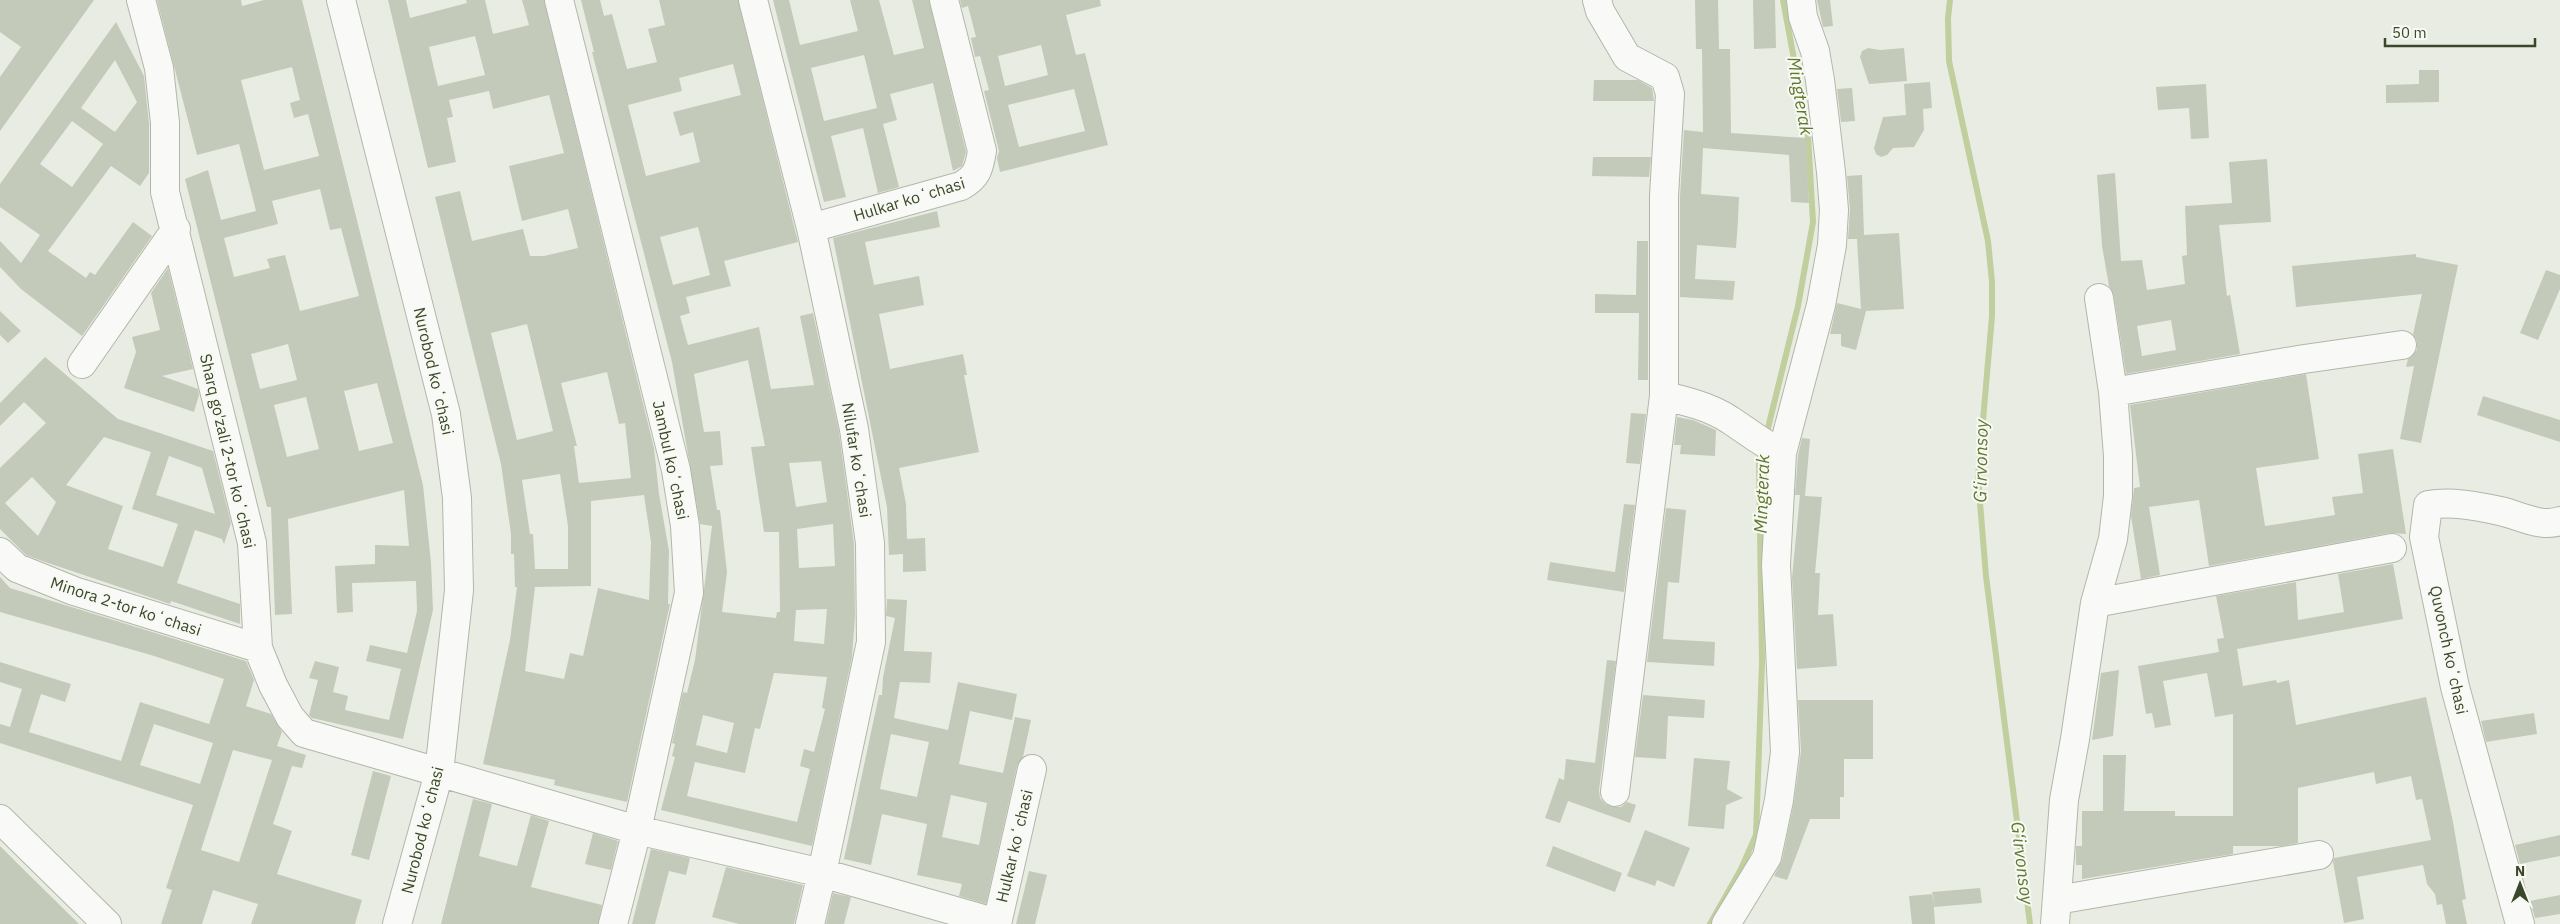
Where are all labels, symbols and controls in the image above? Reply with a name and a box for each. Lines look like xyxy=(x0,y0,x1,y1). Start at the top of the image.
scale bar xyxy=(2385,15,2535,47)
text: 50 m xyxy=(2392,23,2427,42)
water label: Mingterak xyxy=(1782,55,1819,138)
street label: Hulkar koʻchasi xyxy=(851,173,967,225)
street label: Nurobod koʻchasi xyxy=(410,305,458,437)
street label: Sharq go'zali 2-tor koʻchasi xyxy=(196,352,260,550)
street label: Jambul koʻchasi xyxy=(649,399,693,521)
street label: Nilufar koʻchasi xyxy=(838,401,876,519)
water label: G‘irvonsoy xyxy=(1968,418,1993,503)
water label: Mingterak xyxy=(1749,453,1774,534)
street label: Minora 2-tor koʻchasi xyxy=(48,572,204,640)
street label: Quvonch koʻchasi xyxy=(2426,584,2472,716)
street label: Nurobod koʻchasi xyxy=(396,764,448,896)
street label: Hulkar koʻchasi xyxy=(991,787,1037,905)
water label: G‘irvonsoy xyxy=(2006,820,2039,907)
north arrow xyxy=(2495,859,2545,909)
text: N xyxy=(2515,862,2525,880)

